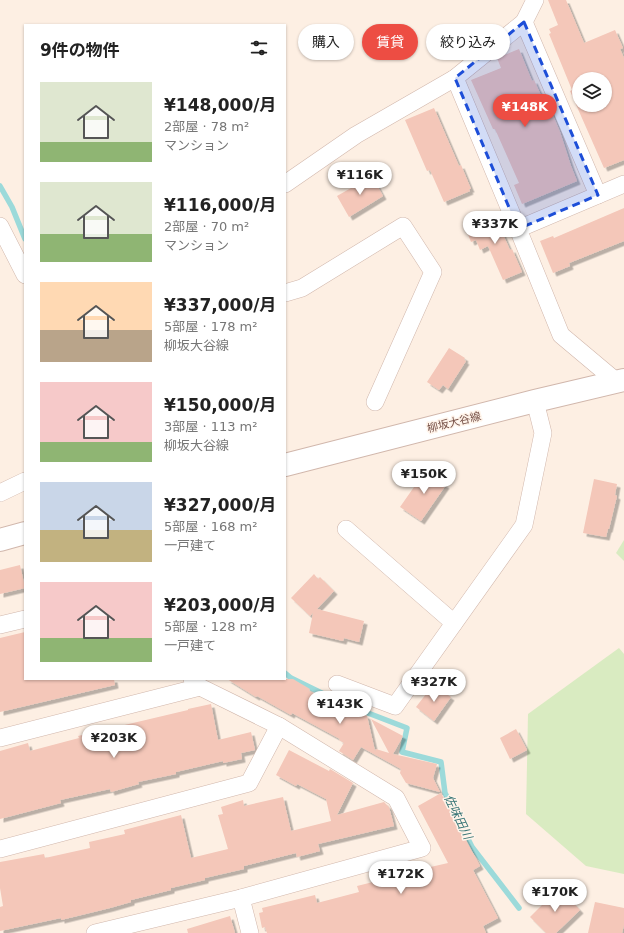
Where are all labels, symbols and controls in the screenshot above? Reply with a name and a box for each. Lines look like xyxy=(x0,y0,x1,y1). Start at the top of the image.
chip: 購入 xyxy=(298,24,354,60)
chip: 賃貸 xyxy=(362,24,418,60)
chip: 絞り込み xyxy=(426,24,510,60)
icon: filters xyxy=(248,37,270,59)
text: 9件の物件 xyxy=(40,40,120,60)
map controls xyxy=(572,72,612,112)
button: layers xyxy=(572,72,612,112)
pin: ¥148K xyxy=(497,94,553,128)
text: ¥148,000/月 xyxy=(164,95,276,115)
icon: home xyxy=(72,98,120,146)
text: ¥148K xyxy=(502,99,548,114)
text: 2部屋 · 78 m² xyxy=(164,119,249,134)
text: マンション xyxy=(164,138,229,153)
pin: ¥116K xyxy=(332,162,388,196)
text: ¥116K xyxy=(337,167,383,182)
text: ¥116,000/月 xyxy=(164,195,276,215)
icon: home xyxy=(72,198,120,246)
pin: ¥337K xyxy=(467,211,523,245)
text: ¥337K xyxy=(472,216,518,231)
text: 2部屋 · 70 m² xyxy=(164,219,249,234)
text: マンション xyxy=(164,238,229,253)
text: ¥337,000/月 xyxy=(164,295,276,315)
icon: home xyxy=(72,298,120,346)
text: 5部屋 · 178 m² xyxy=(164,319,258,334)
text: 柳坂大谷線 xyxy=(164,338,229,353)
text: ¥150,000/月 xyxy=(164,395,276,415)
icon: home xyxy=(72,398,120,446)
street label: 柳坂大谷線 xyxy=(426,410,482,435)
text: 3部屋 · 113 m² xyxy=(164,419,258,434)
text: 柳坂大谷線 xyxy=(164,438,229,453)
pin: ¥150K xyxy=(396,461,452,495)
text: ¥150K xyxy=(401,466,447,481)
text: ¥327,000/月 xyxy=(164,495,276,515)
icon: home xyxy=(72,498,120,546)
text: 5部屋 · 168 m² xyxy=(164,519,258,534)
text: 一戸建て xyxy=(164,538,216,553)
text: ¥203,000/月 xyxy=(164,595,276,615)
icon: home xyxy=(72,598,120,646)
text: 5部屋 · 128 m² xyxy=(164,619,258,634)
text: 一戸建て xyxy=(164,638,216,653)
pin: ¥327K xyxy=(406,669,462,703)
text: ¥327K xyxy=(411,674,457,689)
pin: ¥143K xyxy=(312,691,368,725)
text: ¥143K xyxy=(317,696,363,711)
pin: ¥203K xyxy=(86,725,142,759)
text: ¥203K xyxy=(91,730,137,745)
water label: 佐味田川 xyxy=(441,792,476,843)
pin: ¥172K xyxy=(373,861,429,895)
text: ¥172K xyxy=(378,866,424,881)
pin: ¥170K xyxy=(527,879,583,913)
text: ¥170K xyxy=(532,884,578,899)

